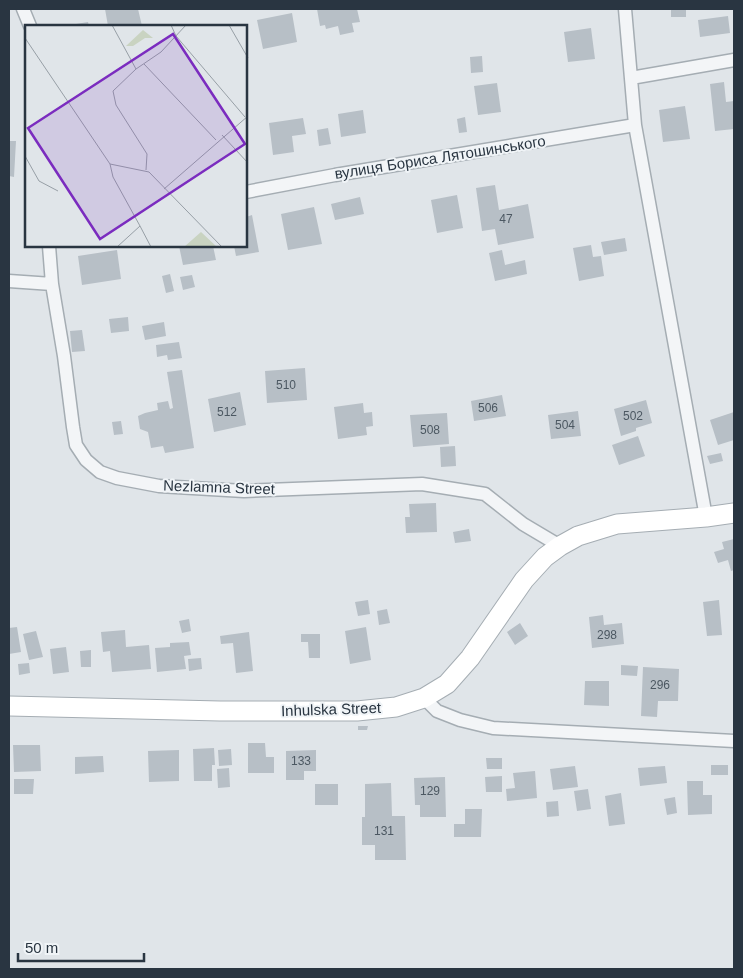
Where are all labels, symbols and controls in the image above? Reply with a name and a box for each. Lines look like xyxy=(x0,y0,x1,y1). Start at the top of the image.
inset map xyxy=(25,25,248,248)
street label: вулиця Бориса Лятошинського xyxy=(333,132,547,182)
house number: 47 xyxy=(499,212,513,226)
house number: 510 xyxy=(276,378,296,392)
house number: 506 xyxy=(478,401,498,415)
house number: 512 xyxy=(217,405,237,419)
house number: 502 xyxy=(623,409,643,423)
house number: 504 xyxy=(555,418,575,432)
house number: 508 xyxy=(420,423,440,437)
street label: Nezlamna Street xyxy=(163,477,276,497)
house number: 298 xyxy=(597,628,617,642)
house number: 296 xyxy=(650,678,670,692)
street label: Inhulska Street xyxy=(281,699,382,719)
house number: 133 xyxy=(291,754,311,768)
house number: 129 xyxy=(420,784,440,798)
house number: 131 xyxy=(374,824,394,838)
scale bar xyxy=(18,930,144,962)
text: 50 m xyxy=(25,939,58,956)

